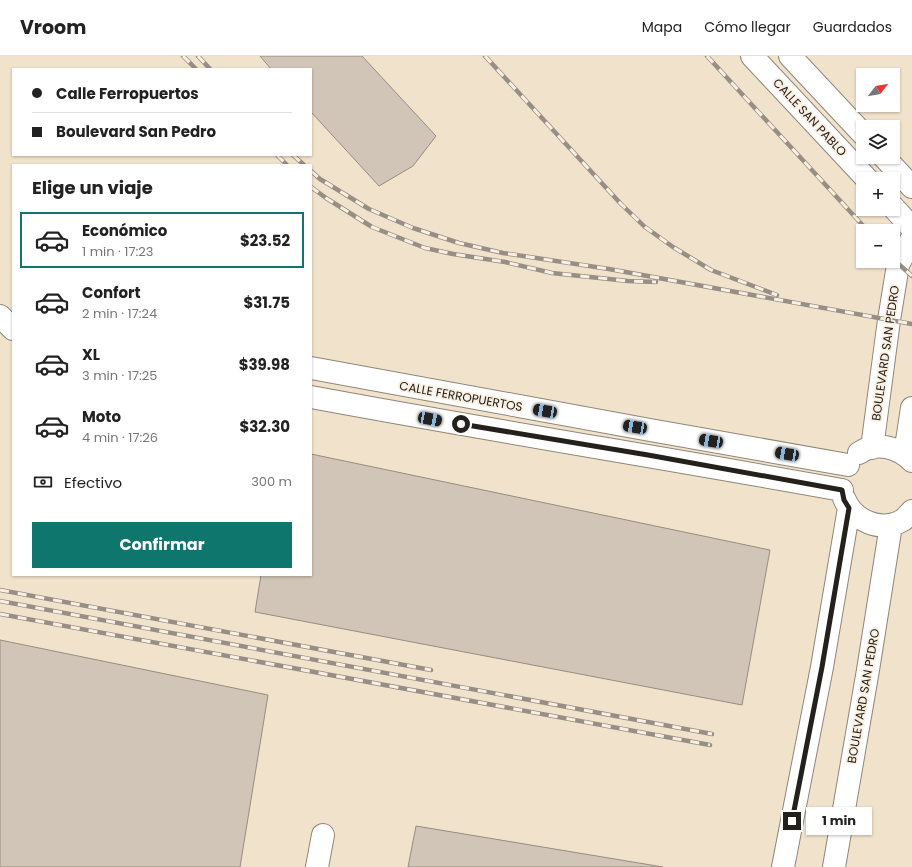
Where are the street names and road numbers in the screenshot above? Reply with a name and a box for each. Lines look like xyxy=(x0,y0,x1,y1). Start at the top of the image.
street label: CALLE SAN PABLO xyxy=(769,74,851,160)
street label: BOULEVARD SAN PEDRO xyxy=(867,284,903,422)
street label: CALLE FERROPUERTOS xyxy=(398,377,524,415)
street label: BOULEVARD SAN PEDRO xyxy=(843,627,883,765)

